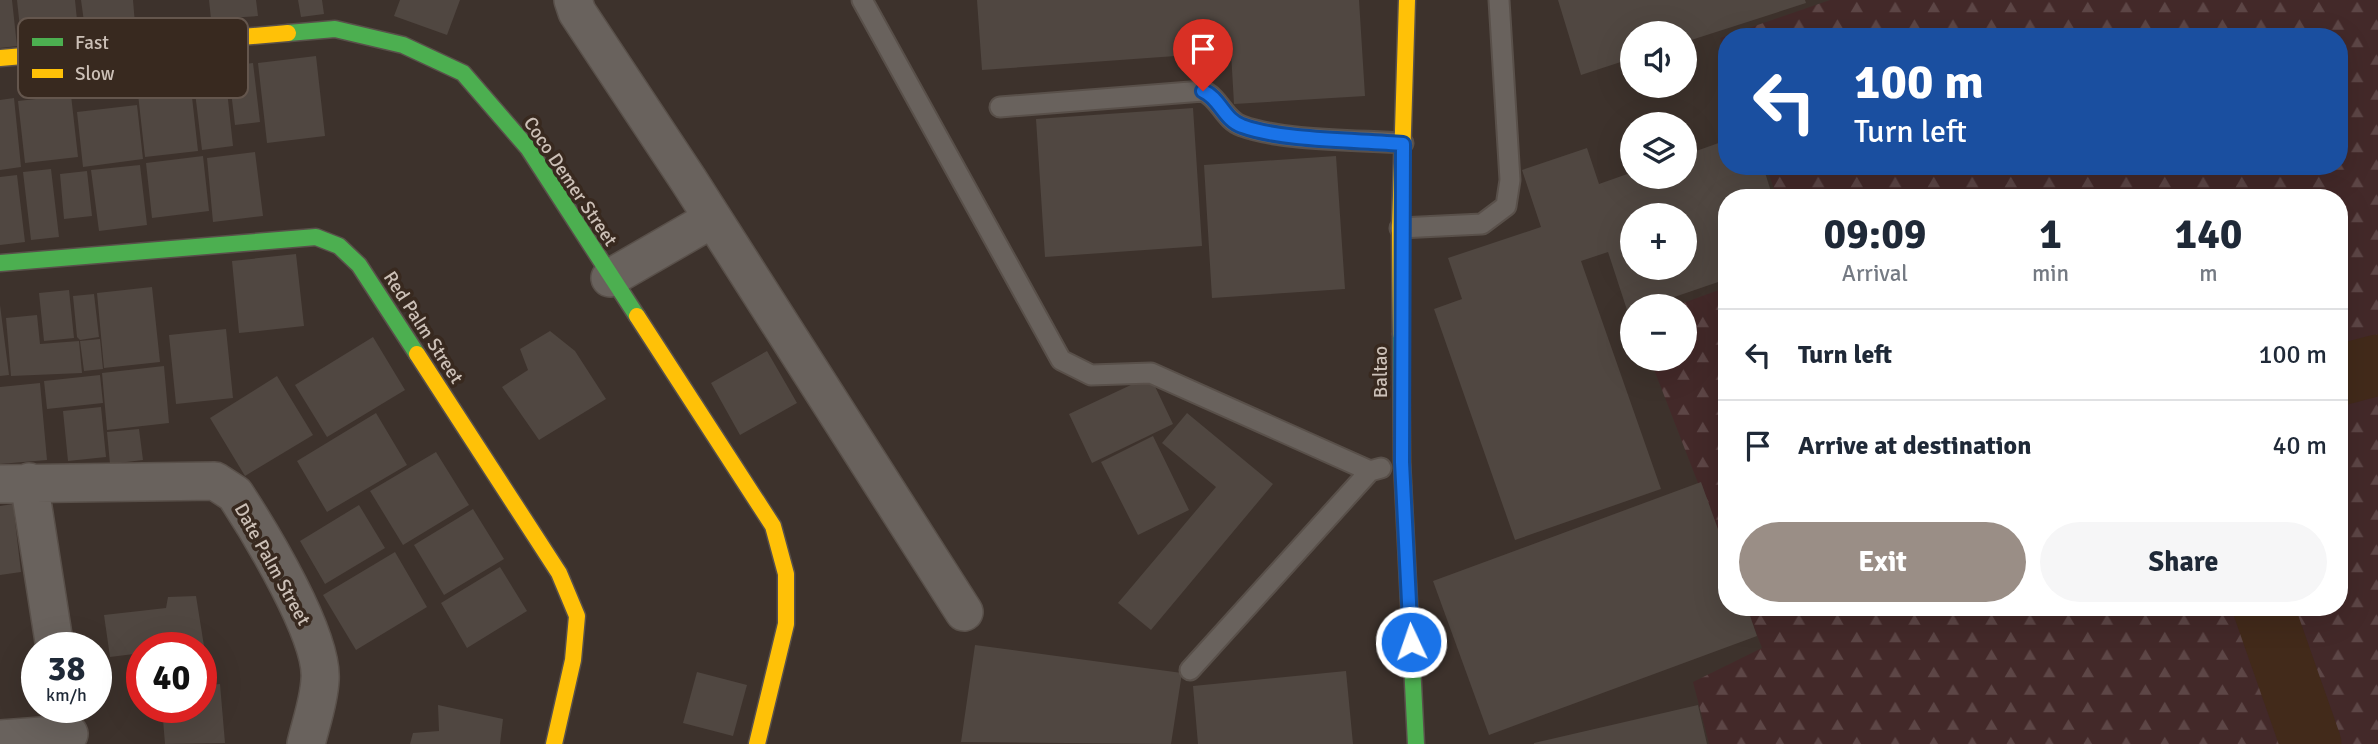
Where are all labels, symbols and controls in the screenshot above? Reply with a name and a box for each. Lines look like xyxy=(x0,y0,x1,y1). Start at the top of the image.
legend xyxy=(18,18,248,98)
pin xyxy=(1173,19,1233,91)
map controls xyxy=(1620,21,1697,371)
button: sound xyxy=(1620,21,1697,98)
icon: arrive xyxy=(1184,30,1222,68)
text: Fast xyxy=(75,31,109,55)
text: 100 m xyxy=(1854,52,1984,112)
icon: left xyxy=(1739,56,1830,147)
text: Slow xyxy=(75,62,115,86)
street label: Coco Demer Street xyxy=(518,112,623,251)
button: layers xyxy=(1620,112,1697,189)
text: Turn left xyxy=(1854,112,1967,151)
button: + xyxy=(1620,203,1697,280)
text: 09:09 xyxy=(1823,209,1927,260)
text: 1 xyxy=(2039,209,2062,260)
text: 140 xyxy=(2174,209,2243,260)
text: Arrival xyxy=(1842,259,1908,288)
text: min xyxy=(2032,259,2069,288)
text: m xyxy=(2199,259,2218,288)
street label: Red Palm Street xyxy=(378,267,469,389)
button: − xyxy=(1620,294,1697,371)
icon: left xyxy=(1739,336,1777,374)
text: Turn left xyxy=(1798,339,1892,371)
text: 100 m xyxy=(2258,339,2327,371)
street label: Baltao xyxy=(1369,346,1393,398)
icon: arrive xyxy=(1739,427,1777,465)
text: Arrive at destination xyxy=(1798,430,2031,462)
text: 40 m xyxy=(2272,430,2327,462)
street label: Date Palm Street xyxy=(229,499,316,630)
button: Exit xyxy=(1739,522,2026,602)
button: Share xyxy=(2040,522,2327,602)
position arrow xyxy=(1374,605,1448,679)
speed limit sign: 40 xyxy=(126,632,217,723)
text: 38 xyxy=(48,647,85,690)
text: km/h xyxy=(46,684,87,706)

